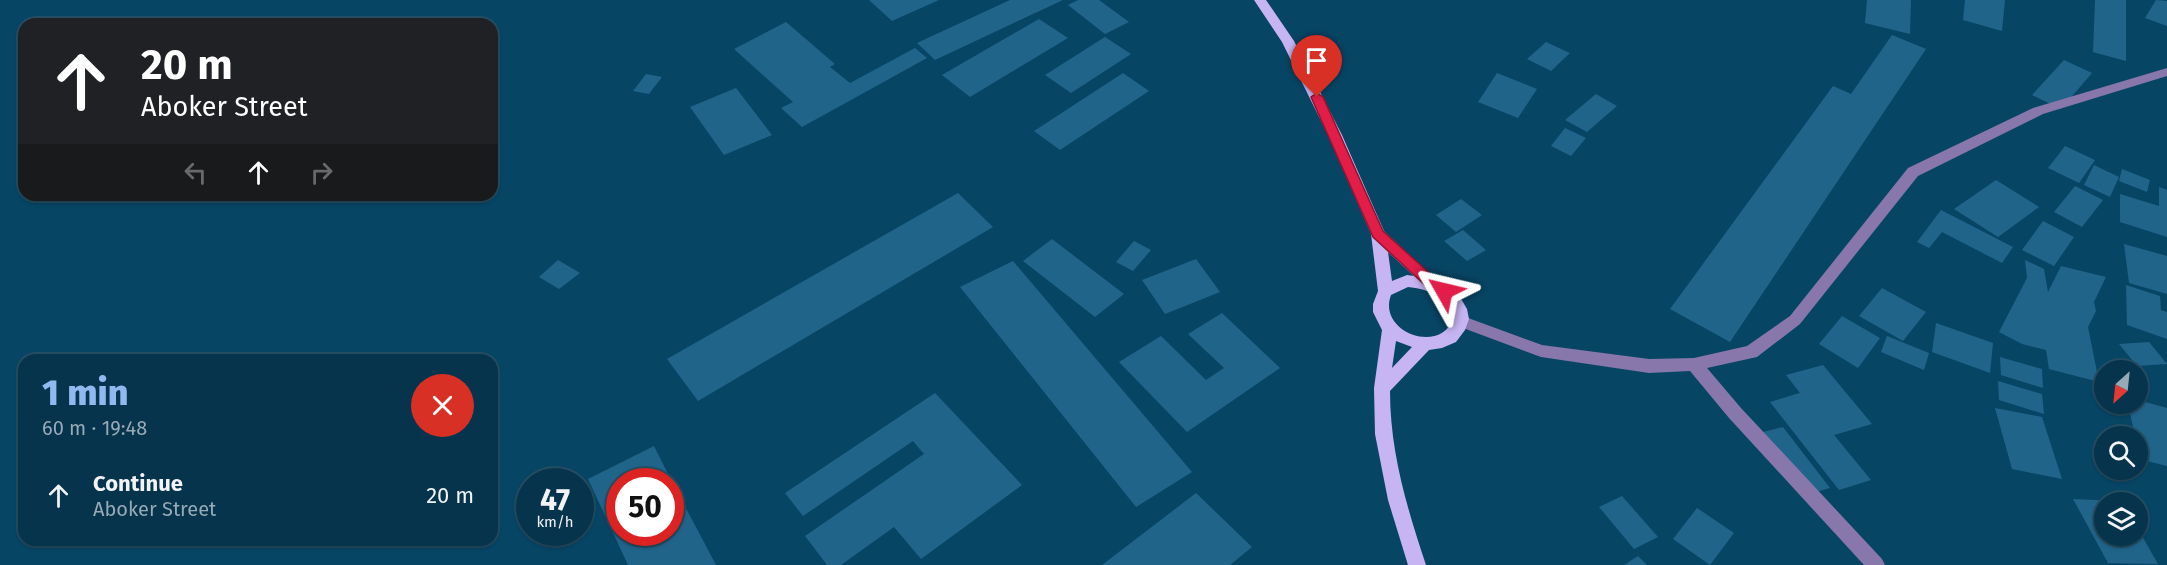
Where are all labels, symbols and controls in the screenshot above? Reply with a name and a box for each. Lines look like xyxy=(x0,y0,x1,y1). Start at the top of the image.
pin xyxy=(1291,35,1342,97)
text: 20 m xyxy=(141,40,233,90)
icon: ahead xyxy=(42,42,120,120)
icon: arrive xyxy=(1300,44,1333,77)
text: Aboker Street xyxy=(141,91,307,123)
icon: left xyxy=(179,156,212,189)
icon: ahead xyxy=(242,156,275,189)
icon: right xyxy=(305,156,338,189)
position arrow xyxy=(1412,259,1476,323)
north arrow xyxy=(2094,360,2148,414)
map controls xyxy=(2094,360,2148,546)
text: 1 min xyxy=(42,371,128,415)
button: close xyxy=(411,374,474,437)
text: 60 m · 19:48 xyxy=(42,416,147,440)
button: search xyxy=(2094,426,2148,480)
speed limit sign: 50 xyxy=(606,468,684,546)
text: Continue xyxy=(93,470,183,497)
icon: ahead xyxy=(42,479,75,512)
text: 20 m xyxy=(426,482,474,509)
text: 47 xyxy=(540,482,570,518)
button: layers xyxy=(2094,492,2148,546)
text: Aboker Street xyxy=(93,497,216,521)
text: km/h xyxy=(536,513,574,531)

